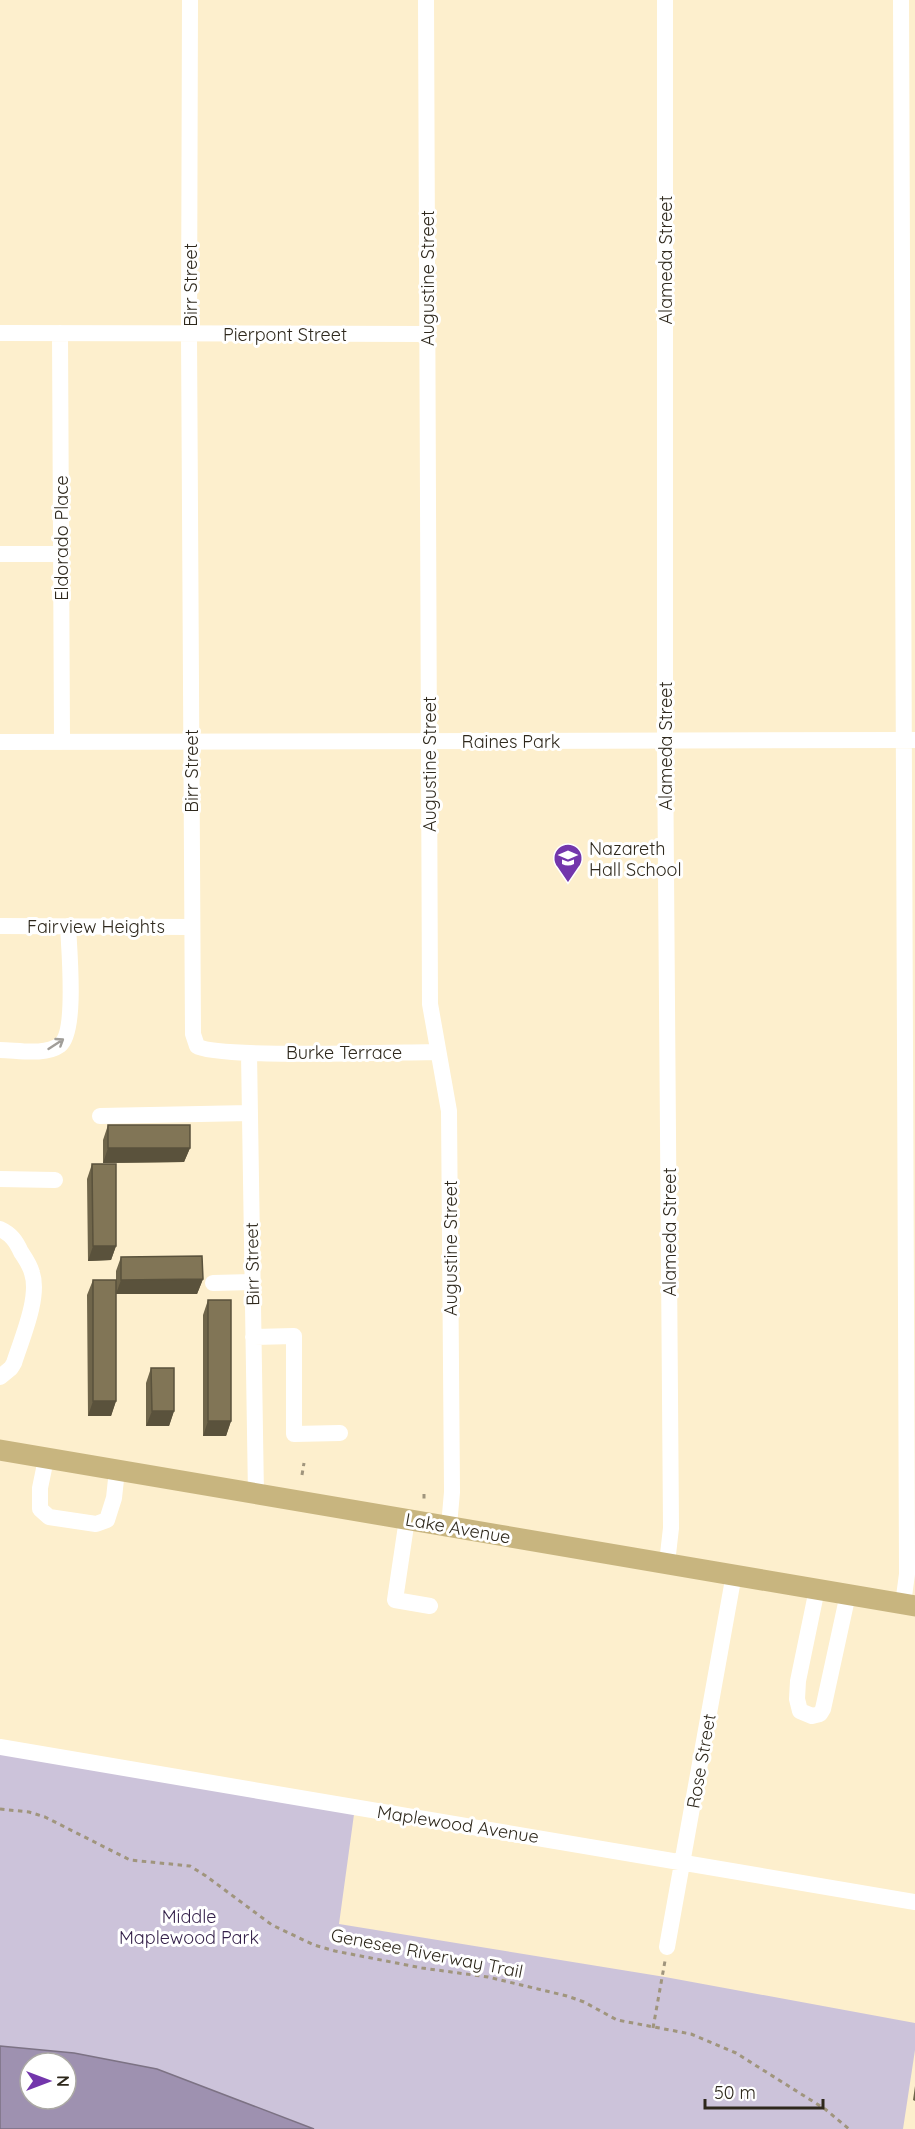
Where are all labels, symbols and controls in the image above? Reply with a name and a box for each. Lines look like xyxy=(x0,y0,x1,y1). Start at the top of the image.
street label: Alameda Street xyxy=(654,195,677,325)
street label: Augustine Street xyxy=(416,210,439,346)
street label: Birr Street xyxy=(179,243,202,327)
street label: Pierpont Street xyxy=(223,323,347,346)
street label: Eldorado Place xyxy=(50,475,73,601)
street label: Alameda Street xyxy=(654,681,677,811)
street label: Augustine Street xyxy=(418,696,441,832)
street label: Birr Street xyxy=(180,729,203,813)
street label: Raines Park xyxy=(462,730,560,753)
place label: Nazareth Hall School xyxy=(589,837,682,881)
school or university icon: Nazareth Hall School xyxy=(552,842,584,884)
street label: Fairview Heights xyxy=(27,915,165,938)
one-way arrow xyxy=(48,1038,65,1051)
street label: Burke Terrace xyxy=(286,1041,402,1064)
street label: Alameda Street xyxy=(658,1167,681,1297)
street label: Augustine Street xyxy=(439,1180,462,1316)
street label: Birr Street xyxy=(240,1222,264,1306)
street label: Lake Avenue xyxy=(404,1507,512,1549)
street label: Rose Street xyxy=(681,1712,721,1810)
street label: Maplewood Avenue xyxy=(375,1800,541,1848)
park label: Middle Maplewood Park xyxy=(119,1905,259,1949)
street label: Genesee Riverway Trail xyxy=(329,1923,525,1983)
north arrow xyxy=(18,2051,78,2111)
scale bar xyxy=(705,2072,824,2110)
text: N xyxy=(53,2075,73,2087)
text: 50 m xyxy=(714,2081,756,2104)

